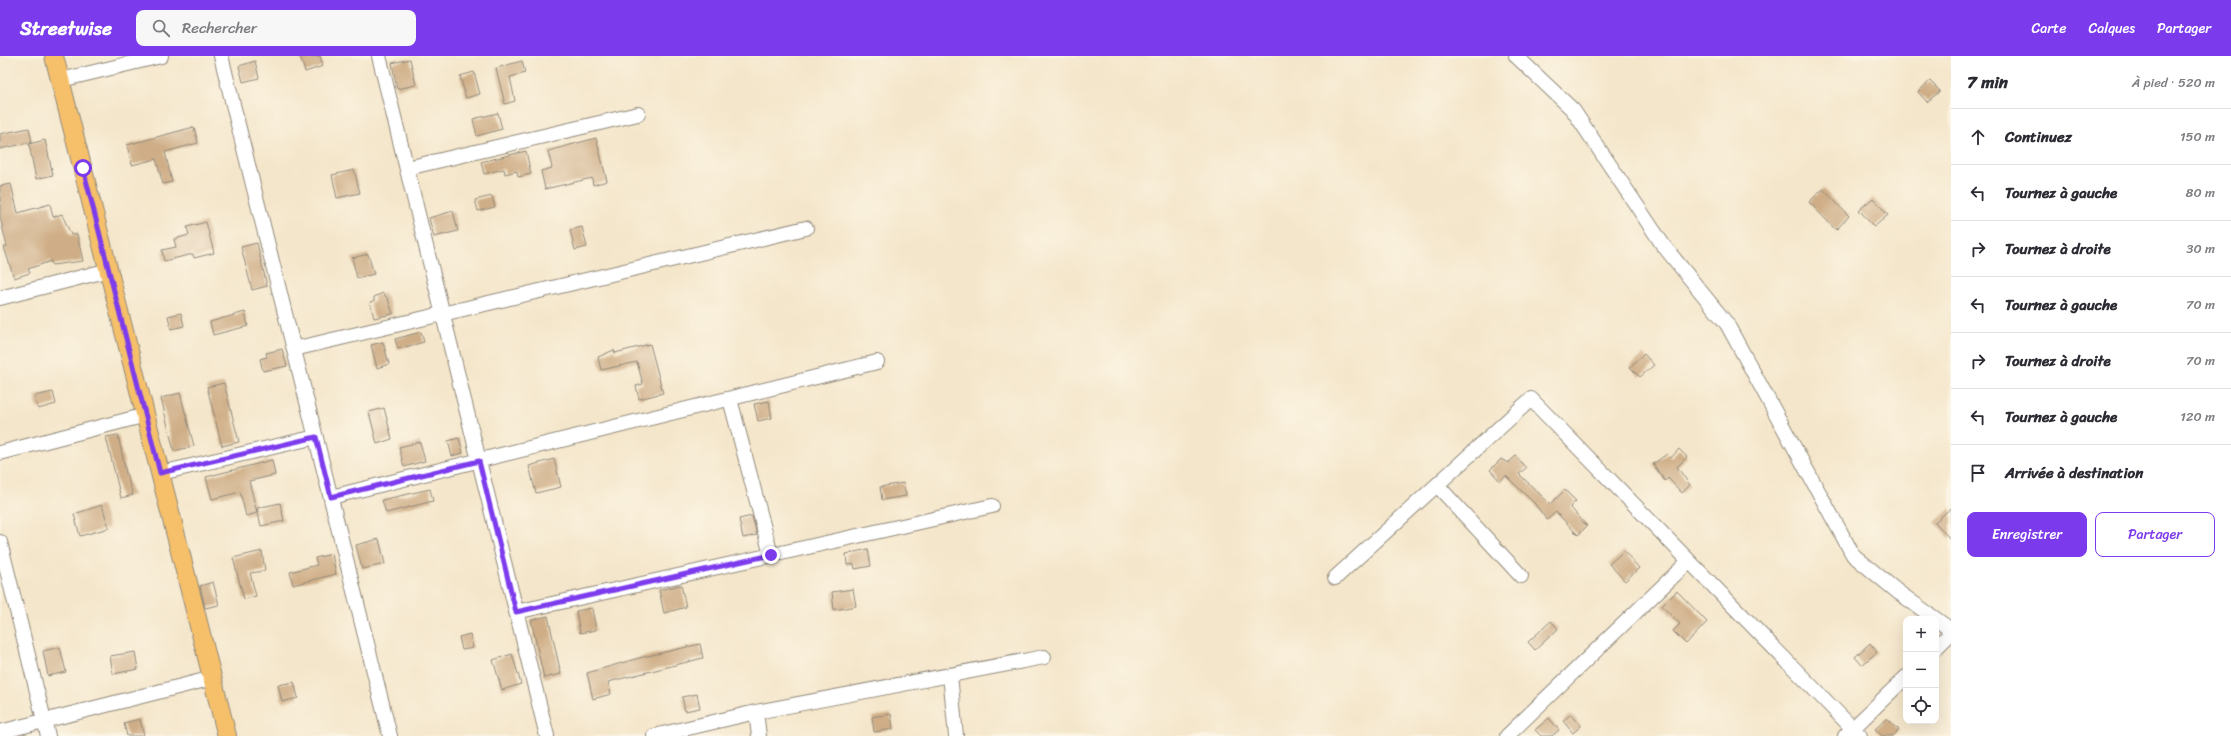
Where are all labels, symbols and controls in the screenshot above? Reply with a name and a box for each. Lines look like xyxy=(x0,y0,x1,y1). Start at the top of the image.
search box xyxy=(136,10,416,46)
text: Streetwise xyxy=(20,12,112,45)
text: Rechercher xyxy=(182,15,257,41)
text: Carte xyxy=(2032,16,2066,41)
text: Calques xyxy=(2088,16,2135,41)
text: Partager xyxy=(2157,16,2211,41)
icon: search xyxy=(150,17,172,39)
text: 7 min xyxy=(1967,67,2008,97)
text: À pied · 520 m xyxy=(2132,71,2215,94)
text: Continuez xyxy=(2005,124,2072,150)
text: 150 m xyxy=(2180,125,2215,148)
icon: ahead xyxy=(1967,126,1989,148)
route start xyxy=(74,159,92,177)
text: Tournez à gauche xyxy=(2005,180,2117,206)
text: 80 m xyxy=(2186,181,2215,204)
icon: left xyxy=(1967,182,1989,204)
text: Tournez à droite xyxy=(2005,236,2111,262)
text: 30 m xyxy=(2186,237,2215,260)
icon: right xyxy=(1967,238,1989,260)
text: Tournez à gauche xyxy=(2005,292,2117,318)
text: 70 m xyxy=(2186,293,2215,316)
icon: left xyxy=(1967,294,1989,316)
text: Tournez à droite xyxy=(2005,348,2111,374)
text: 70 m xyxy=(2186,349,2215,372)
icon: right xyxy=(1967,350,1989,372)
text: Tournez à gauche xyxy=(2005,404,2117,430)
text: 120 m xyxy=(2180,405,2215,428)
icon: left xyxy=(1967,406,1989,428)
text: Arrivée à destination xyxy=(2005,460,2143,486)
icon: arrive xyxy=(1967,462,1989,484)
button: Enregistrer xyxy=(1967,512,2087,557)
button: Partager xyxy=(2095,512,2215,557)
route end xyxy=(762,546,780,564)
map controls xyxy=(1903,616,1939,724)
button: + xyxy=(1903,616,1939,652)
button: − xyxy=(1903,652,1939,688)
button: locate xyxy=(1903,688,1939,724)

